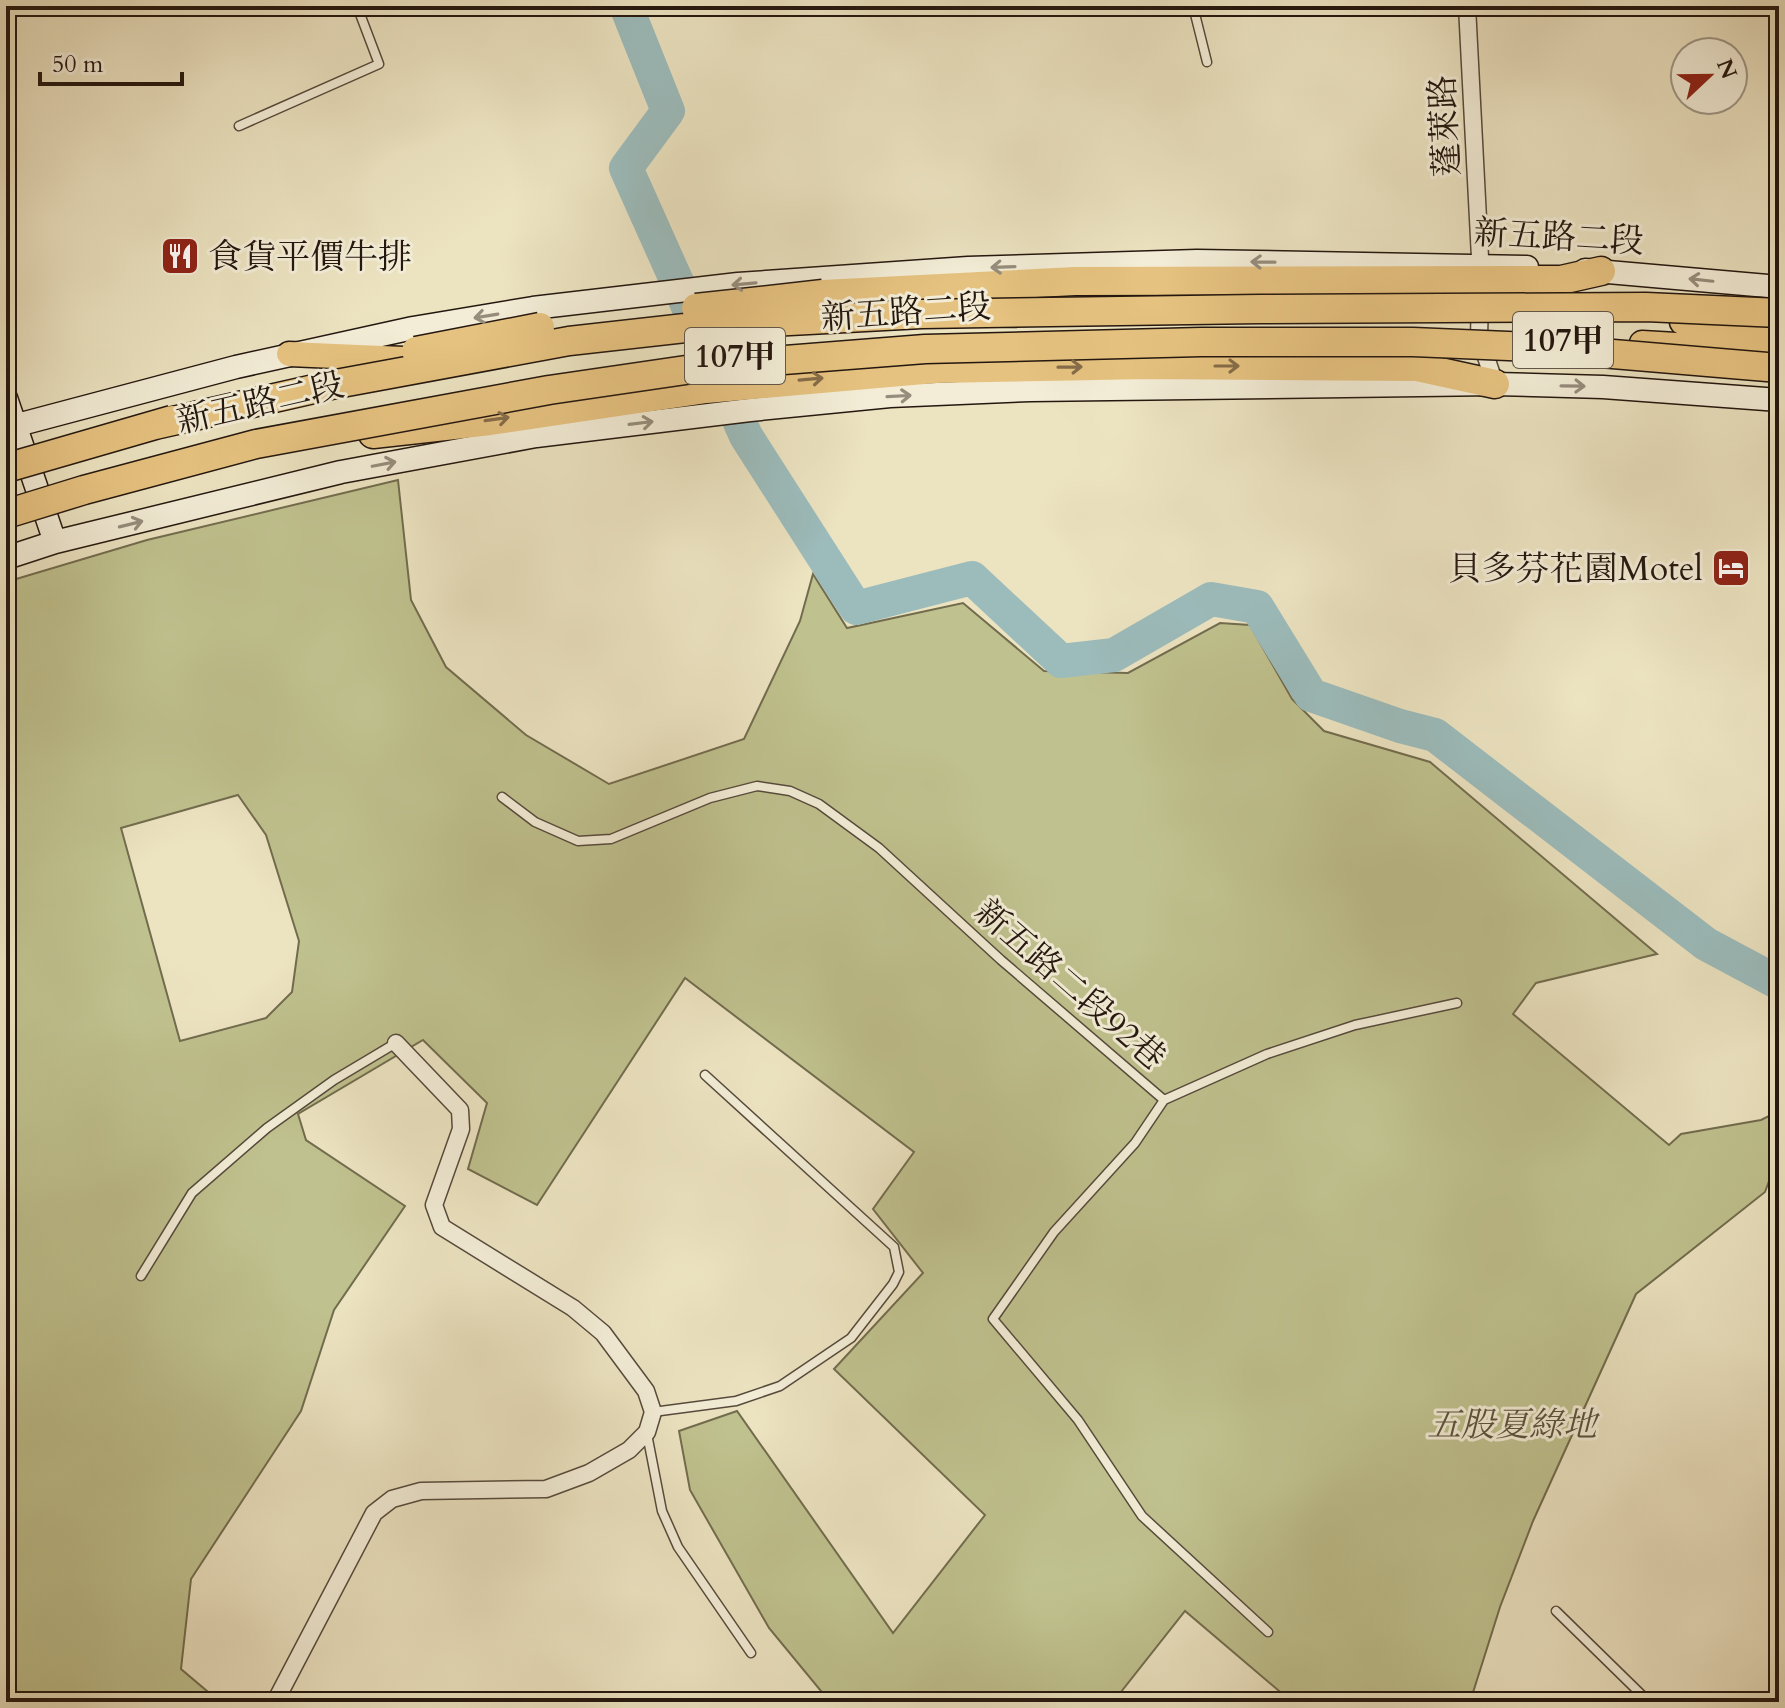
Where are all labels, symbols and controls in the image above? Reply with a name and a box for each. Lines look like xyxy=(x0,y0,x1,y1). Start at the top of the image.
scale bar xyxy=(40,36,182,86)
north arrow xyxy=(1669,36,1749,116)
text: 50 m xyxy=(52,48,104,81)
text: N xyxy=(1709,54,1744,83)
street label: 蓬萊路 xyxy=(1419,74,1471,178)
street label: 新五路二段 xyxy=(1473,210,1645,264)
place label: 食貨平價牛排 xyxy=(208,234,412,280)
restaurant icon: 食貨平價牛排 xyxy=(159,235,201,277)
one-way arrow xyxy=(1250,254,1277,270)
one-way arrow xyxy=(990,260,1017,275)
one-way arrow xyxy=(1688,272,1715,287)
one-way arrow xyxy=(731,277,758,292)
street label: 新五路二段 xyxy=(820,283,992,341)
one-way arrow xyxy=(474,309,499,324)
road number: 107甲 xyxy=(1513,312,1613,368)
road number: 107甲 xyxy=(685,328,785,384)
one-way arrow xyxy=(1213,358,1240,374)
one-way arrow xyxy=(1056,360,1083,375)
street label: 新五路二段 xyxy=(172,361,348,445)
one-way arrow xyxy=(797,371,824,386)
one-way arrow xyxy=(1559,379,1586,394)
one-way arrow xyxy=(885,388,912,403)
one-way arrow xyxy=(484,411,509,426)
one-way arrow xyxy=(628,415,653,430)
one-way arrow xyxy=(371,456,396,471)
one-way arrow xyxy=(118,515,144,530)
place label: 貝多芬花園Motel xyxy=(1448,546,1703,592)
hotel icon: 貝多芬花園Motel xyxy=(1710,547,1752,589)
street label: 新五路二段92巷 xyxy=(965,889,1176,1080)
park label: 五股夏綠地 xyxy=(1427,1402,1600,1448)

